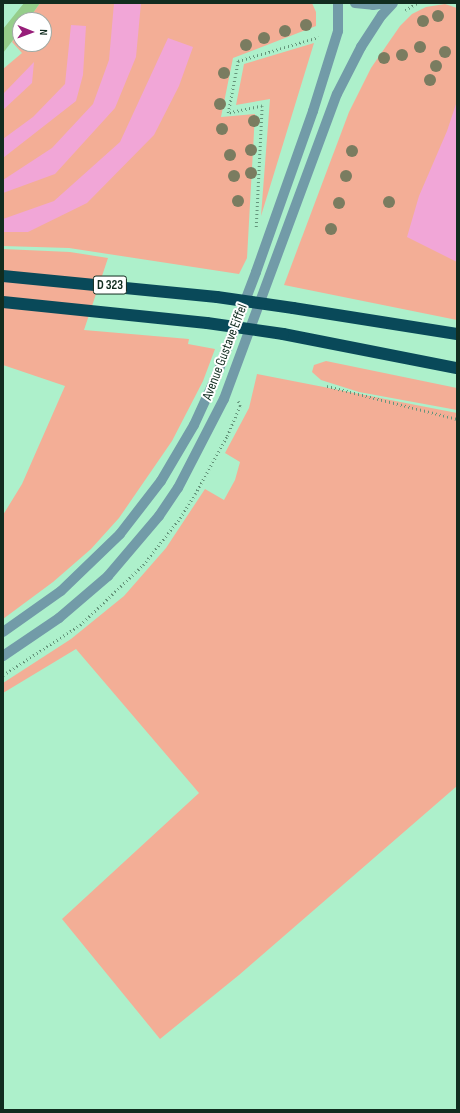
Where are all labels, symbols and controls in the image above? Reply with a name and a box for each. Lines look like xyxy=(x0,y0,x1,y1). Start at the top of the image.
north arrow xyxy=(12,12,52,52)
text: N xyxy=(37,29,50,35)
road number: D 323 xyxy=(92,274,128,296)
street label: Avenue Gustave Eiffel xyxy=(199,302,251,402)

